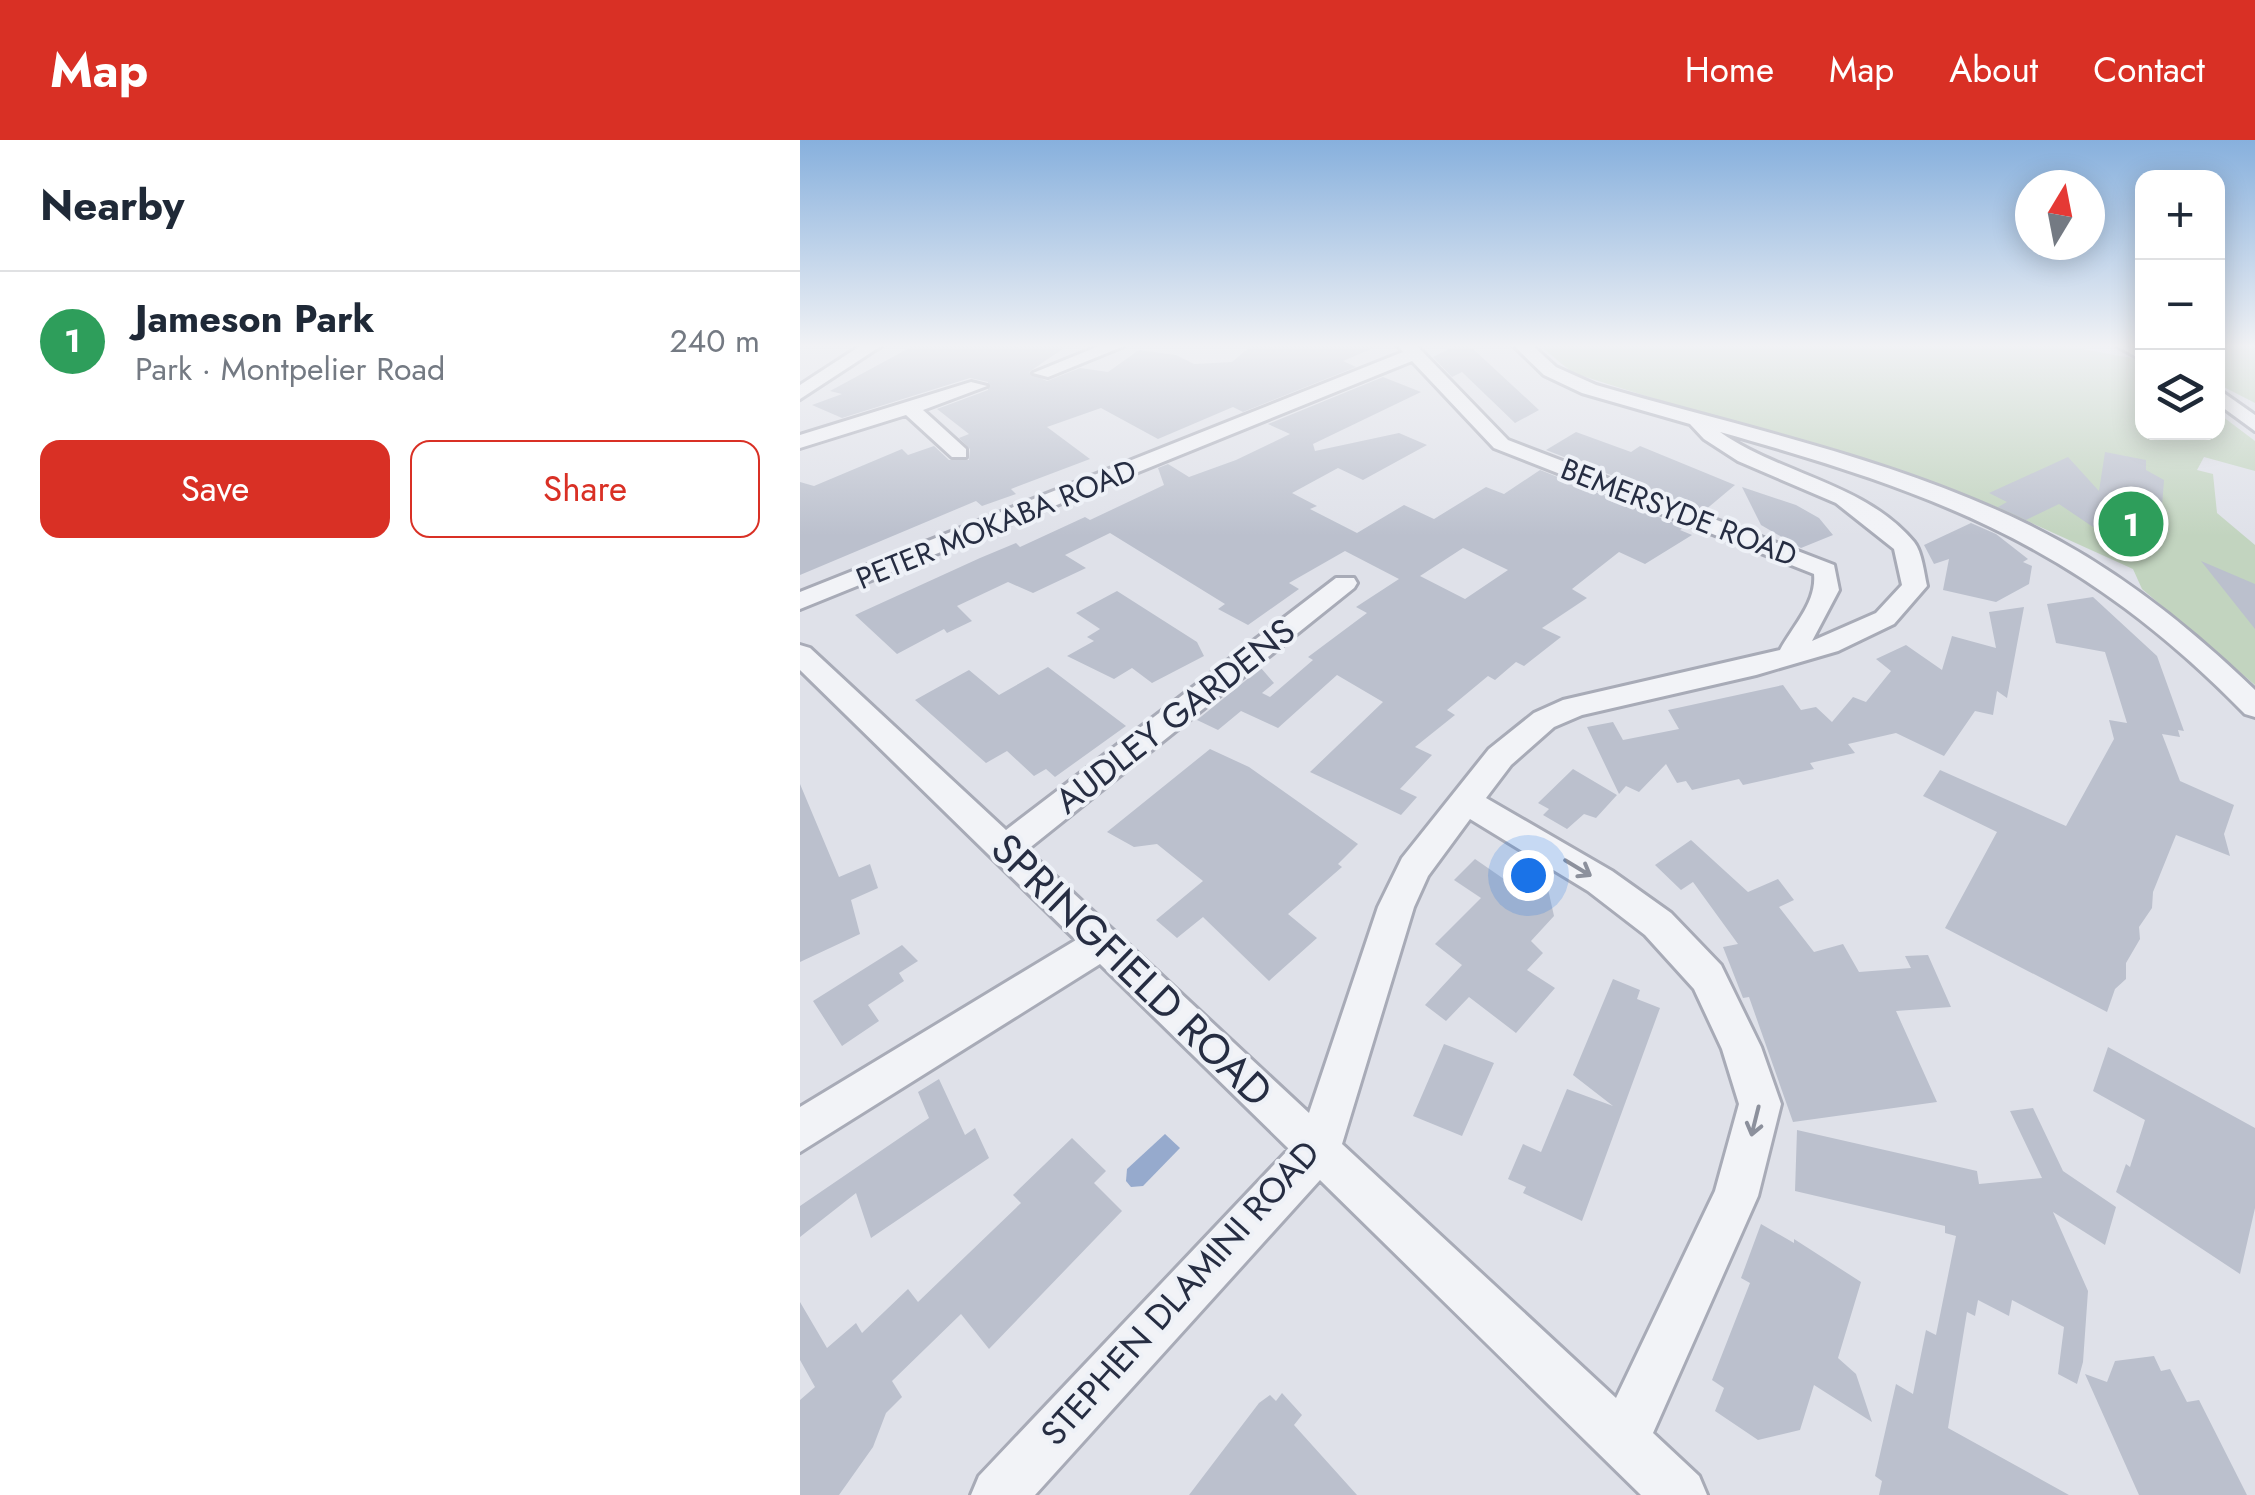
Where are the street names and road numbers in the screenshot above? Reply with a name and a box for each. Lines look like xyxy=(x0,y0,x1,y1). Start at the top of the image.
street label: BEMERSYDE ROAD xyxy=(1555,447,1803,577)
street label: PETER MOKABA ROAD xyxy=(849,448,1143,600)
street label: AUDLEY GARDENS xyxy=(1045,606,1305,826)
street label: SPRINGFIELD ROAD xyxy=(977,819,1287,1121)
street label: STEPHEN DLAMINI ROAD xyxy=(1029,1129,1331,1457)

